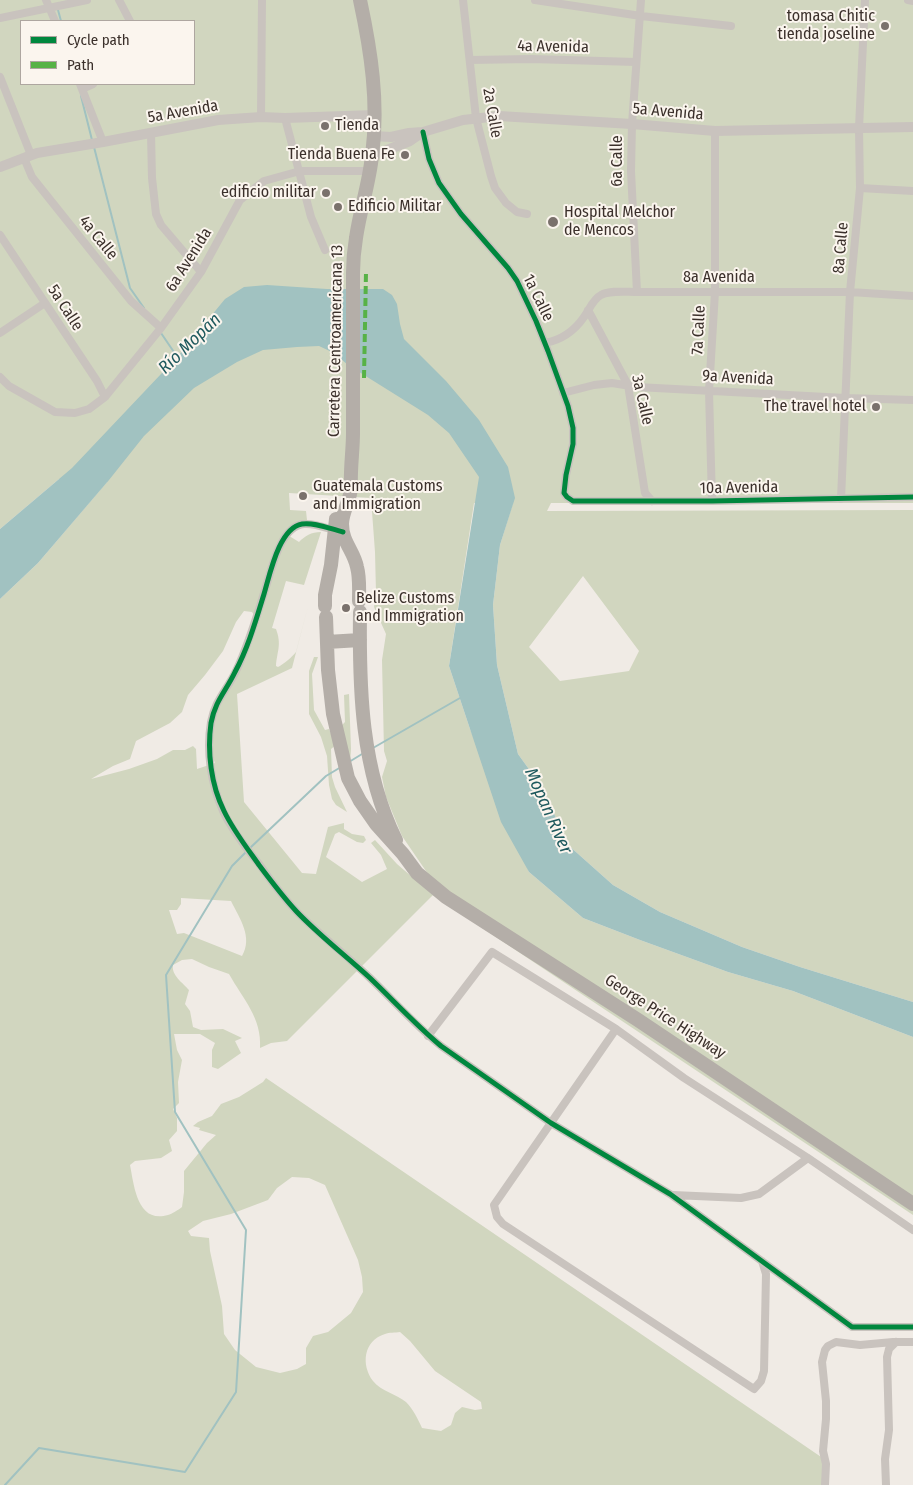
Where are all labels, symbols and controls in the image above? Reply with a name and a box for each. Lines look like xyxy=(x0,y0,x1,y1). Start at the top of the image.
place label: tomasa Chitic tienda joseline xyxy=(777,7,875,45)
legend xyxy=(20,20,195,85)
marker: tomasa Chitic tienda joseline xyxy=(879,20,891,32)
text: Cycle path xyxy=(67,31,130,49)
street label: 4a Avenida xyxy=(517,37,589,57)
text: Path xyxy=(67,56,94,74)
street label: 2a Calle xyxy=(478,86,506,140)
street label: 5a Avenida xyxy=(146,96,220,128)
street label: 5a Avenida xyxy=(632,99,704,125)
place label: Tienda xyxy=(335,116,379,136)
marker: Tienda xyxy=(319,120,331,132)
street label: 6a Calle xyxy=(608,135,628,187)
place label: Tienda Buena Fe xyxy=(288,145,395,165)
marker: Tienda Buena Fe xyxy=(399,149,411,161)
place label: edificio militar xyxy=(221,183,316,203)
marker: edificio militar xyxy=(320,187,332,199)
place label: Edificio Militar xyxy=(348,197,441,217)
marker: Edificio Militar xyxy=(332,201,344,213)
place label: Hospital Melchor de Mencos xyxy=(564,203,675,241)
street label: 4a Calle xyxy=(74,212,122,264)
marker: Hospital Melchor de Mencos xyxy=(546,215,560,229)
street label: 8a Calle xyxy=(829,222,853,274)
street label: 6a Avenida xyxy=(162,224,216,296)
street label: Carretera Centroamericana 13 xyxy=(325,245,347,437)
street label: 8a Avenida xyxy=(683,268,755,288)
street label: 1a Calle xyxy=(518,271,558,325)
street label: 5a Calle xyxy=(43,281,87,335)
street label: 7a Calle xyxy=(688,305,710,355)
water label: Río Mopán xyxy=(154,309,226,379)
street label: 9a Avenida xyxy=(702,367,774,389)
street label: 3a Calle xyxy=(627,373,657,427)
place label: The travel hotel xyxy=(764,397,866,417)
marker: The travel hotel xyxy=(870,401,882,413)
place label: Guatemala Customs and Immigration xyxy=(313,477,443,515)
street label: 10a Avenida xyxy=(700,478,778,498)
marker: Guatemala Customs and Immigration xyxy=(297,490,309,502)
place label: Belize Customs and Immigration xyxy=(356,589,464,627)
marker: Belize Customs and Immigration xyxy=(340,602,352,614)
water label: Mopan River xyxy=(520,765,576,857)
street label: George Price Highway xyxy=(601,971,729,1063)

